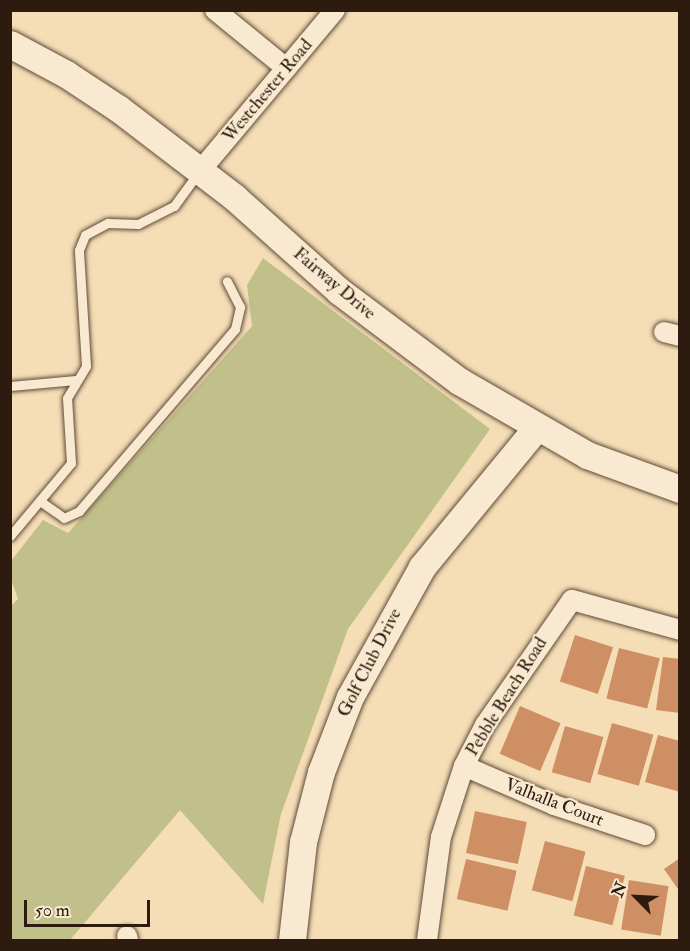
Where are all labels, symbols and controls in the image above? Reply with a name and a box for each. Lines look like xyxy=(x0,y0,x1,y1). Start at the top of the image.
street label: Westchester Road xyxy=(219,35,317,147)
street label: Fairway Drive xyxy=(288,243,380,325)
street label: Golf Club Drive xyxy=(333,605,407,721)
street label: Pebble Beach Road xyxy=(462,634,552,760)
street label: Valhalla Court xyxy=(501,774,607,832)
north arrow xyxy=(606,867,666,927)
text: N xyxy=(608,879,632,900)
scale bar xyxy=(27,888,153,926)
text: 50 m xyxy=(35,899,70,922)

